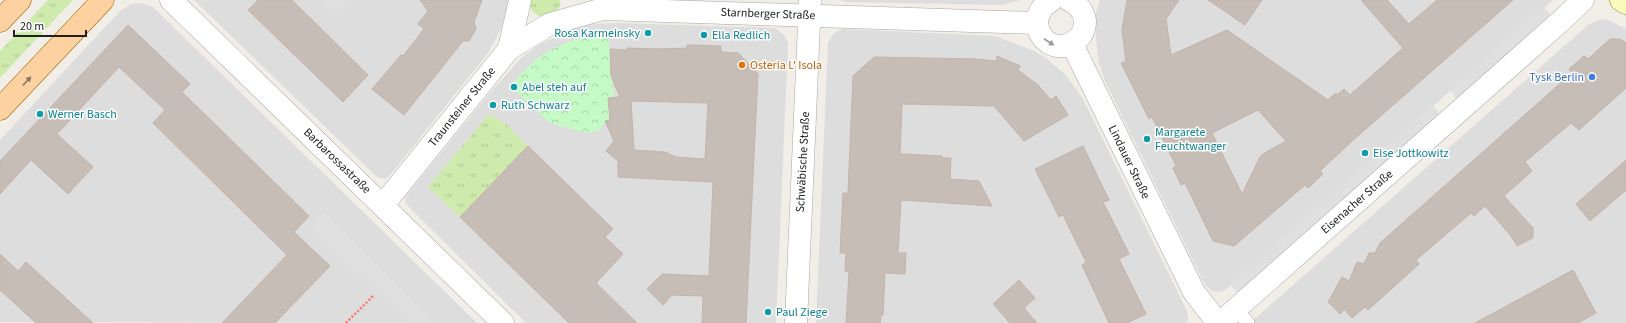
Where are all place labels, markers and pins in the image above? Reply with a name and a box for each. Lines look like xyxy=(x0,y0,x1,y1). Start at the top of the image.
place label: Rosa Karmeinsky xyxy=(554,25,640,42)
place label: Ella Redlich xyxy=(712,27,770,44)
marker: Rosa Karmeinsky xyxy=(643,28,653,38)
marker: Ella Redlich xyxy=(699,30,709,40)
place label: Osteria L' Isola xyxy=(750,57,822,74)
marker: Osteria L' Isola xyxy=(737,60,747,70)
place label: Tysk Berlin xyxy=(1529,69,1584,86)
marker: Tysk Berlin xyxy=(1587,72,1597,82)
place label: Abel steh auf xyxy=(522,79,587,96)
marker: Abel steh auf xyxy=(509,82,519,92)
place label: Ruth Schwarz xyxy=(501,97,570,114)
marker: Ruth Schwarz xyxy=(488,100,498,110)
place label: Werner Basch xyxy=(48,106,117,123)
marker: Werner Basch xyxy=(35,109,45,119)
place label: Margarete Feuchtwanger xyxy=(1155,124,1227,155)
marker: Margarete Feuchtwanger xyxy=(1142,134,1152,144)
place label: Else Jottkowitz xyxy=(1373,145,1449,162)
marker: Else Jottkowitz xyxy=(1360,148,1370,158)
place label: Paul Ziege xyxy=(776,304,827,321)
marker: Paul Ziege xyxy=(763,307,773,317)

